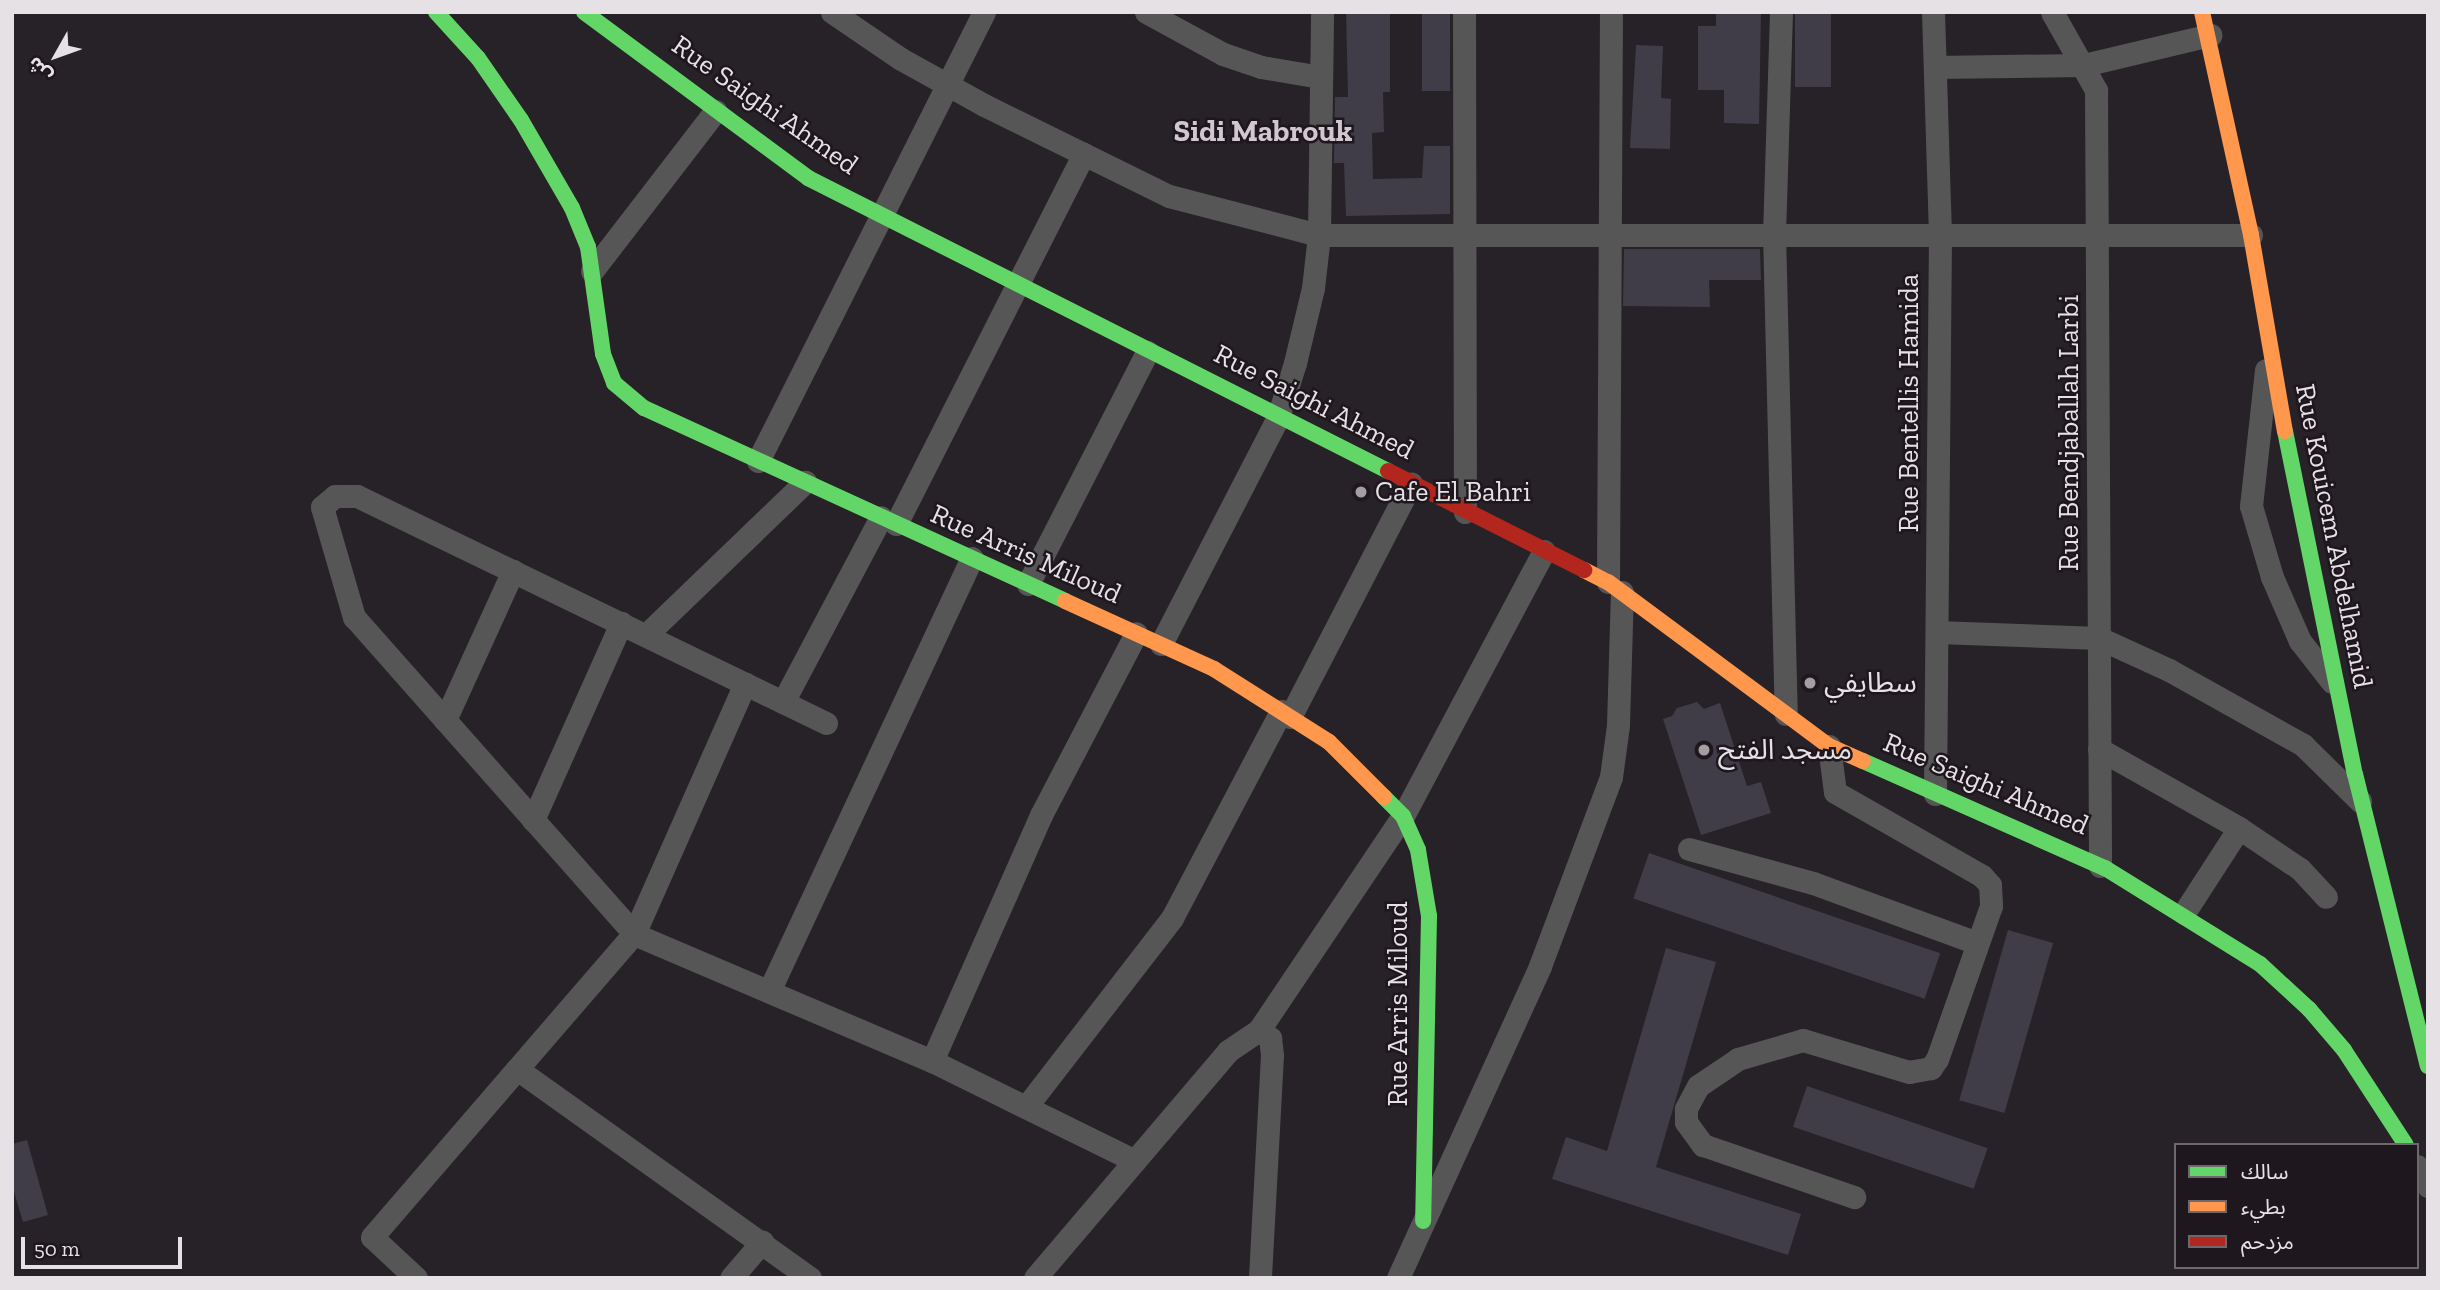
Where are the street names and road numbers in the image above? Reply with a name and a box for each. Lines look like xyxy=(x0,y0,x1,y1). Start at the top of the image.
street label: Rue Saighi Ahmed xyxy=(665,28,865,182)
street label: Rue Bentellis Hamida xyxy=(1892,274,1926,532)
street label: Rue Bendjaballah Larbi xyxy=(2052,295,2086,571)
street label: Rue Saighi Ahmed xyxy=(1208,337,1420,467)
street label: Rue Kouicem Abdelhamid xyxy=(2288,381,2380,691)
street label: Rue Arris Miloud xyxy=(925,497,1127,611)
street label: Rue Saighi Ahmed xyxy=(1878,725,2094,843)
street label: Rue Arris Miloud xyxy=(1381,901,1415,1107)

